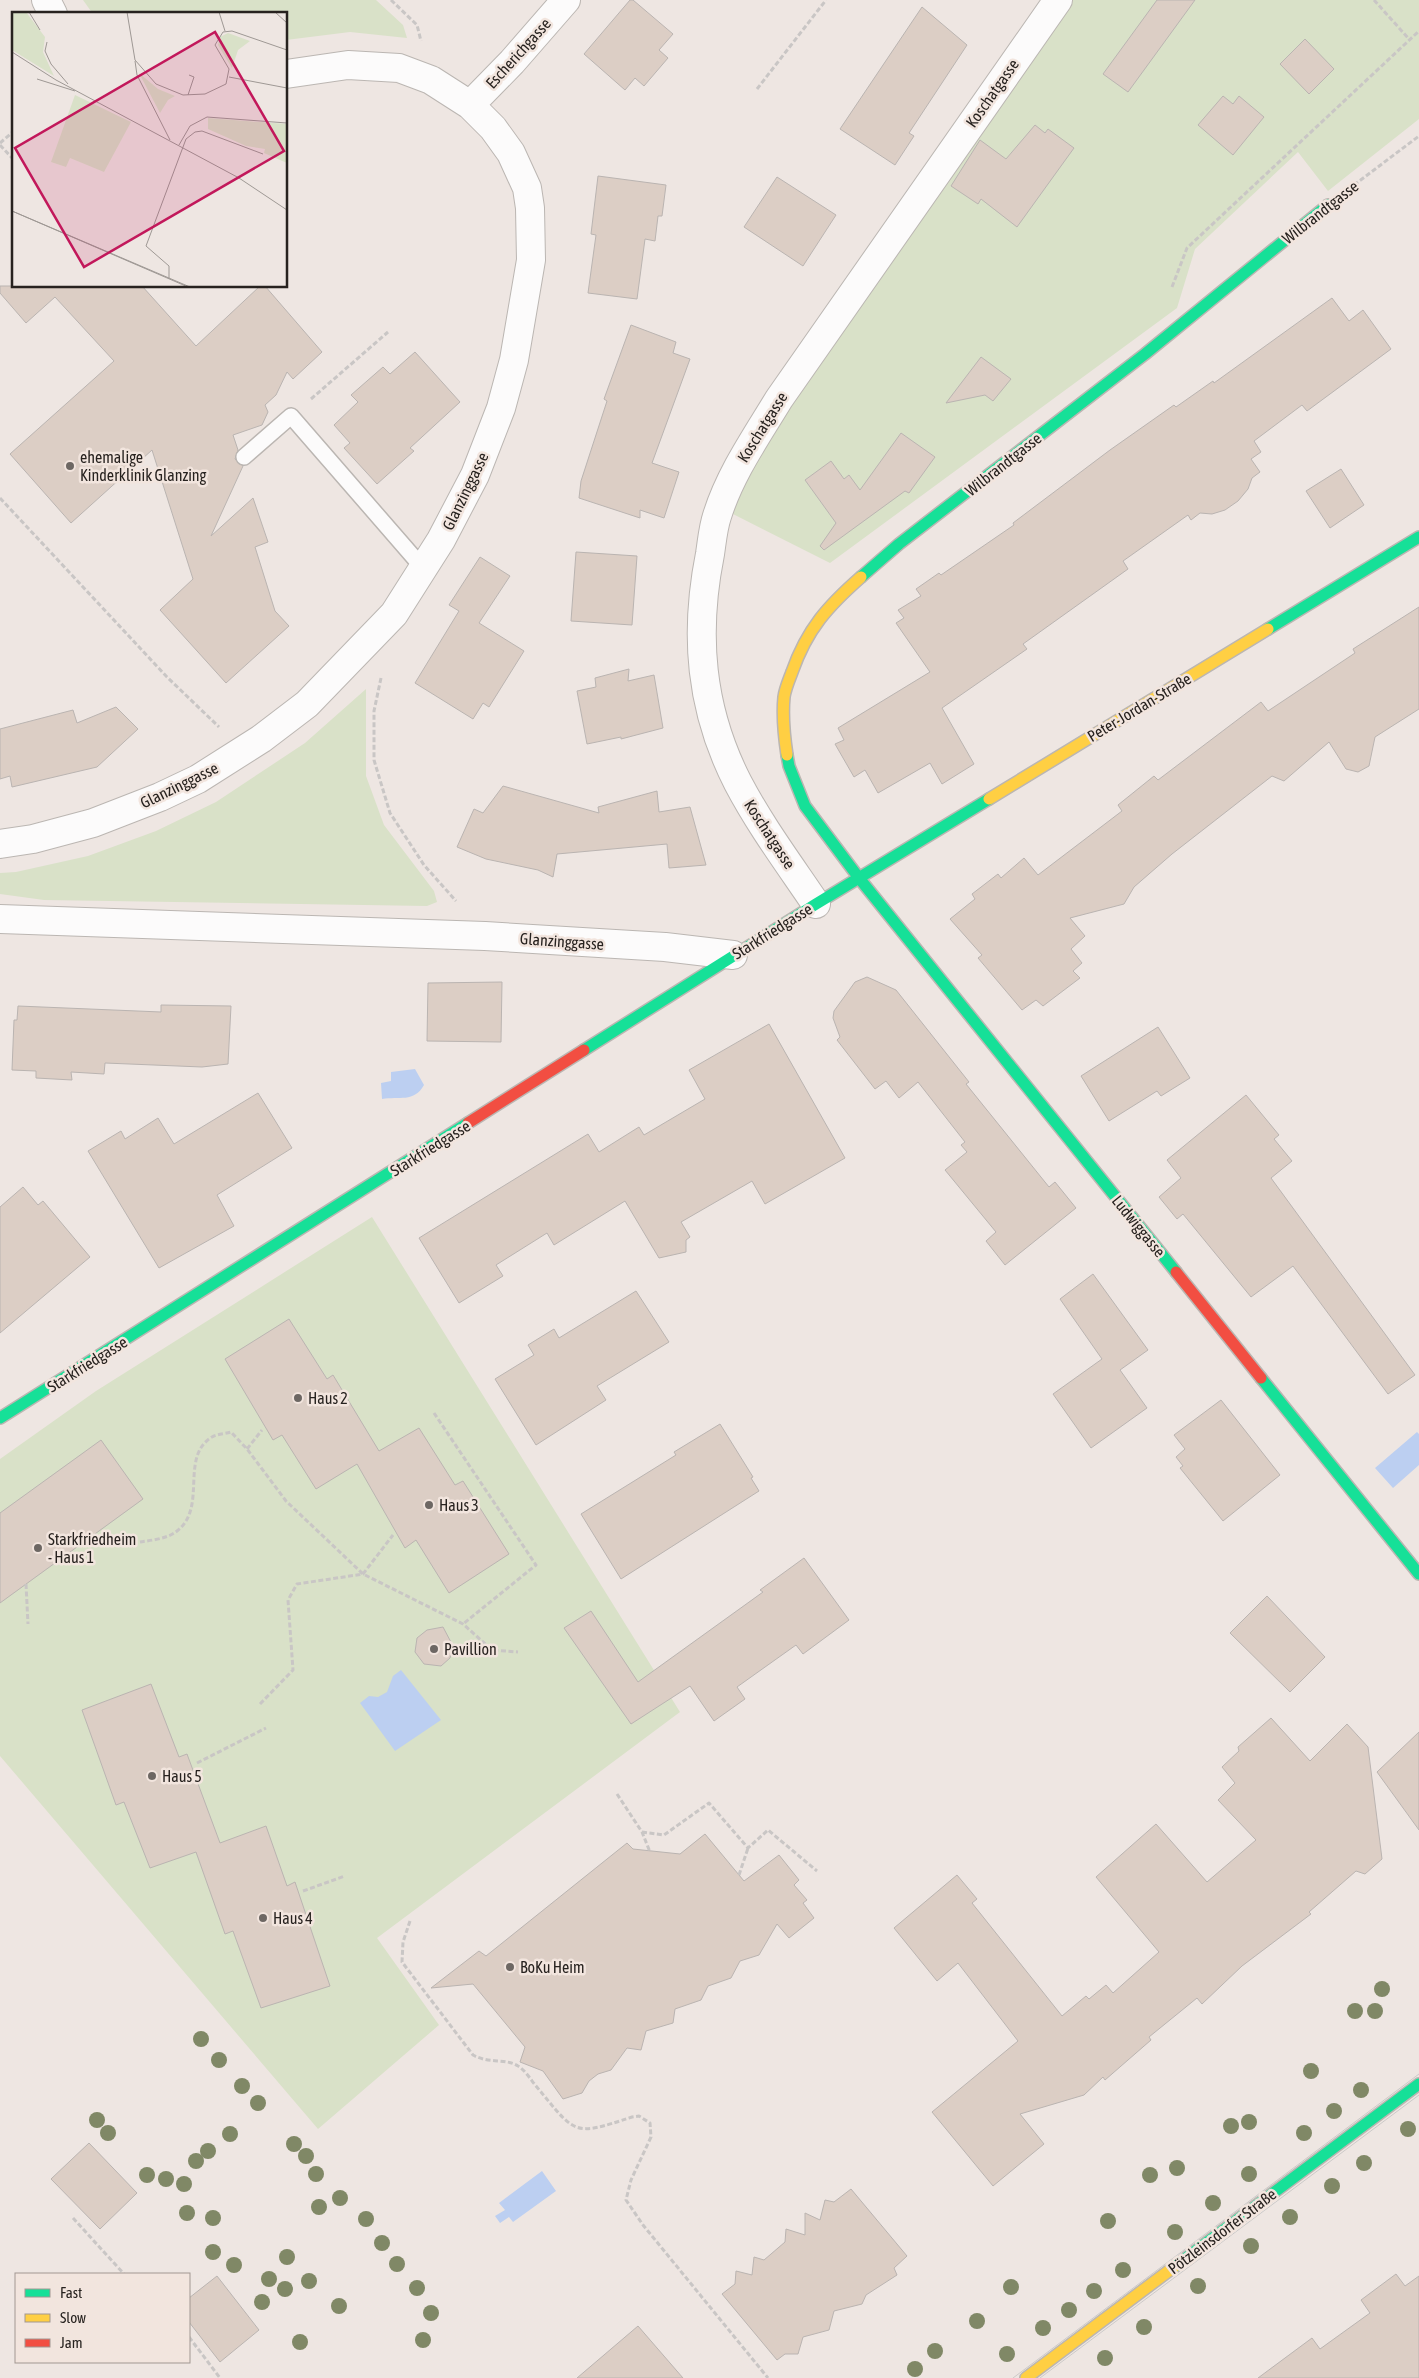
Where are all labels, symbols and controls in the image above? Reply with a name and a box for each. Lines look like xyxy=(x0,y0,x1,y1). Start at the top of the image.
inset map xyxy=(12,12,288,288)
street label: Escherichgasse xyxy=(482,14,555,92)
street label: Koschatgasse xyxy=(962,55,1023,131)
street label: Wilbrandtgasse xyxy=(1278,177,1362,248)
street label: Koschatgasse xyxy=(733,389,791,466)
street label: Wilbrandtgasse xyxy=(961,429,1045,500)
place label: ehemalige Kinderklinik Glanzing xyxy=(80,448,207,485)
street label: Glanzinggasse xyxy=(438,449,492,533)
marker: ehemalige Kinderklinik Glanzing xyxy=(64,460,76,472)
street label: Peter-Jordan-Straße xyxy=(1084,669,1194,745)
street label: Glanzinggasse xyxy=(137,758,221,812)
street label: Koschatgasse xyxy=(740,796,799,873)
street label: Starkfriedgasse xyxy=(729,899,816,964)
street label: Glanzinggasse xyxy=(519,929,605,954)
street label: Starkfriedgasse xyxy=(387,1116,474,1181)
street label: Ludwiggasse xyxy=(1108,1192,1169,1261)
street label: Starkfriedgasse xyxy=(44,1332,131,1397)
place label: Haus 2 xyxy=(308,1389,348,1407)
marker: Haus 2 xyxy=(292,1392,304,1404)
place label: Haus 3 xyxy=(439,1496,479,1514)
marker: Haus 3 xyxy=(423,1499,435,1511)
place label: Starkfriedheim - Haus 1 xyxy=(48,1530,136,1566)
marker: Starkfriedheim - Haus 1 xyxy=(32,1542,44,1554)
place label: Pavillion xyxy=(444,1640,497,1658)
marker: Pavillion xyxy=(428,1643,440,1655)
place label: Haus 5 xyxy=(162,1767,202,1785)
marker: Haus 5 xyxy=(146,1770,158,1782)
place label: Haus 4 xyxy=(273,1909,313,1927)
marker: Haus 4 xyxy=(257,1912,269,1924)
place label: BoKu Heim xyxy=(520,1958,584,1976)
marker: BoKu Heim xyxy=(504,1961,516,1973)
street label: Pötzleinsdorfer Straße xyxy=(1165,2185,1279,2277)
legend xyxy=(15,2273,190,2363)
text: Fast xyxy=(60,2284,82,2301)
text: Slow xyxy=(60,2309,86,2326)
text: Jam xyxy=(60,2334,83,2351)

